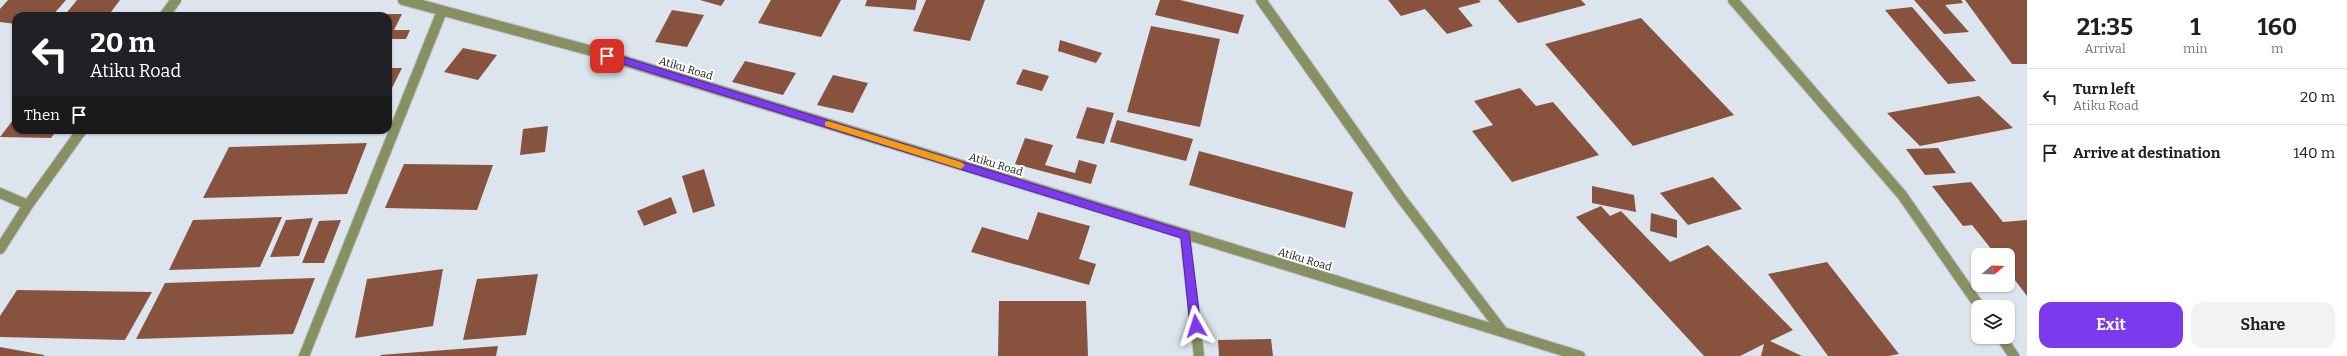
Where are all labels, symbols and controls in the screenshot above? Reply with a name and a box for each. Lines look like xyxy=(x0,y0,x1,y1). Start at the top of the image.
text: 21:35 xyxy=(2077,13,2133,41)
text: 1 xyxy=(2190,13,2201,41)
text: 160 xyxy=(2257,13,2297,41)
text: 20 m xyxy=(90,26,155,59)
icon: left xyxy=(24,28,76,80)
pin xyxy=(590,39,624,73)
text: Arrival xyxy=(2084,41,2126,56)
text: min xyxy=(2183,41,2208,56)
text: m xyxy=(2271,41,2283,56)
icon: arrive xyxy=(596,45,618,67)
street label: Atiku Road xyxy=(657,54,715,83)
text: Atiku Road xyxy=(90,60,181,82)
text: Turn left xyxy=(2073,80,2135,98)
icon: left xyxy=(2039,86,2061,108)
text: 20 m xyxy=(2300,88,2335,106)
text: Atiku Road xyxy=(2073,98,2139,113)
icon: arrive xyxy=(68,104,90,126)
text: Then xyxy=(24,106,60,124)
icon: arrive xyxy=(2039,142,2061,164)
text: Arrive at destination xyxy=(2073,144,2220,162)
text: 140 m xyxy=(2293,144,2335,162)
street label: Atiku Road xyxy=(967,150,1025,179)
street label: Atiku Road xyxy=(1276,245,1334,274)
north arrow xyxy=(1971,248,2015,292)
map controls xyxy=(1971,248,2015,344)
button: layers xyxy=(1971,300,2015,344)
button: Exit xyxy=(2039,302,2183,348)
button: Share xyxy=(2191,302,2335,348)
position arrow xyxy=(1175,305,1217,347)

